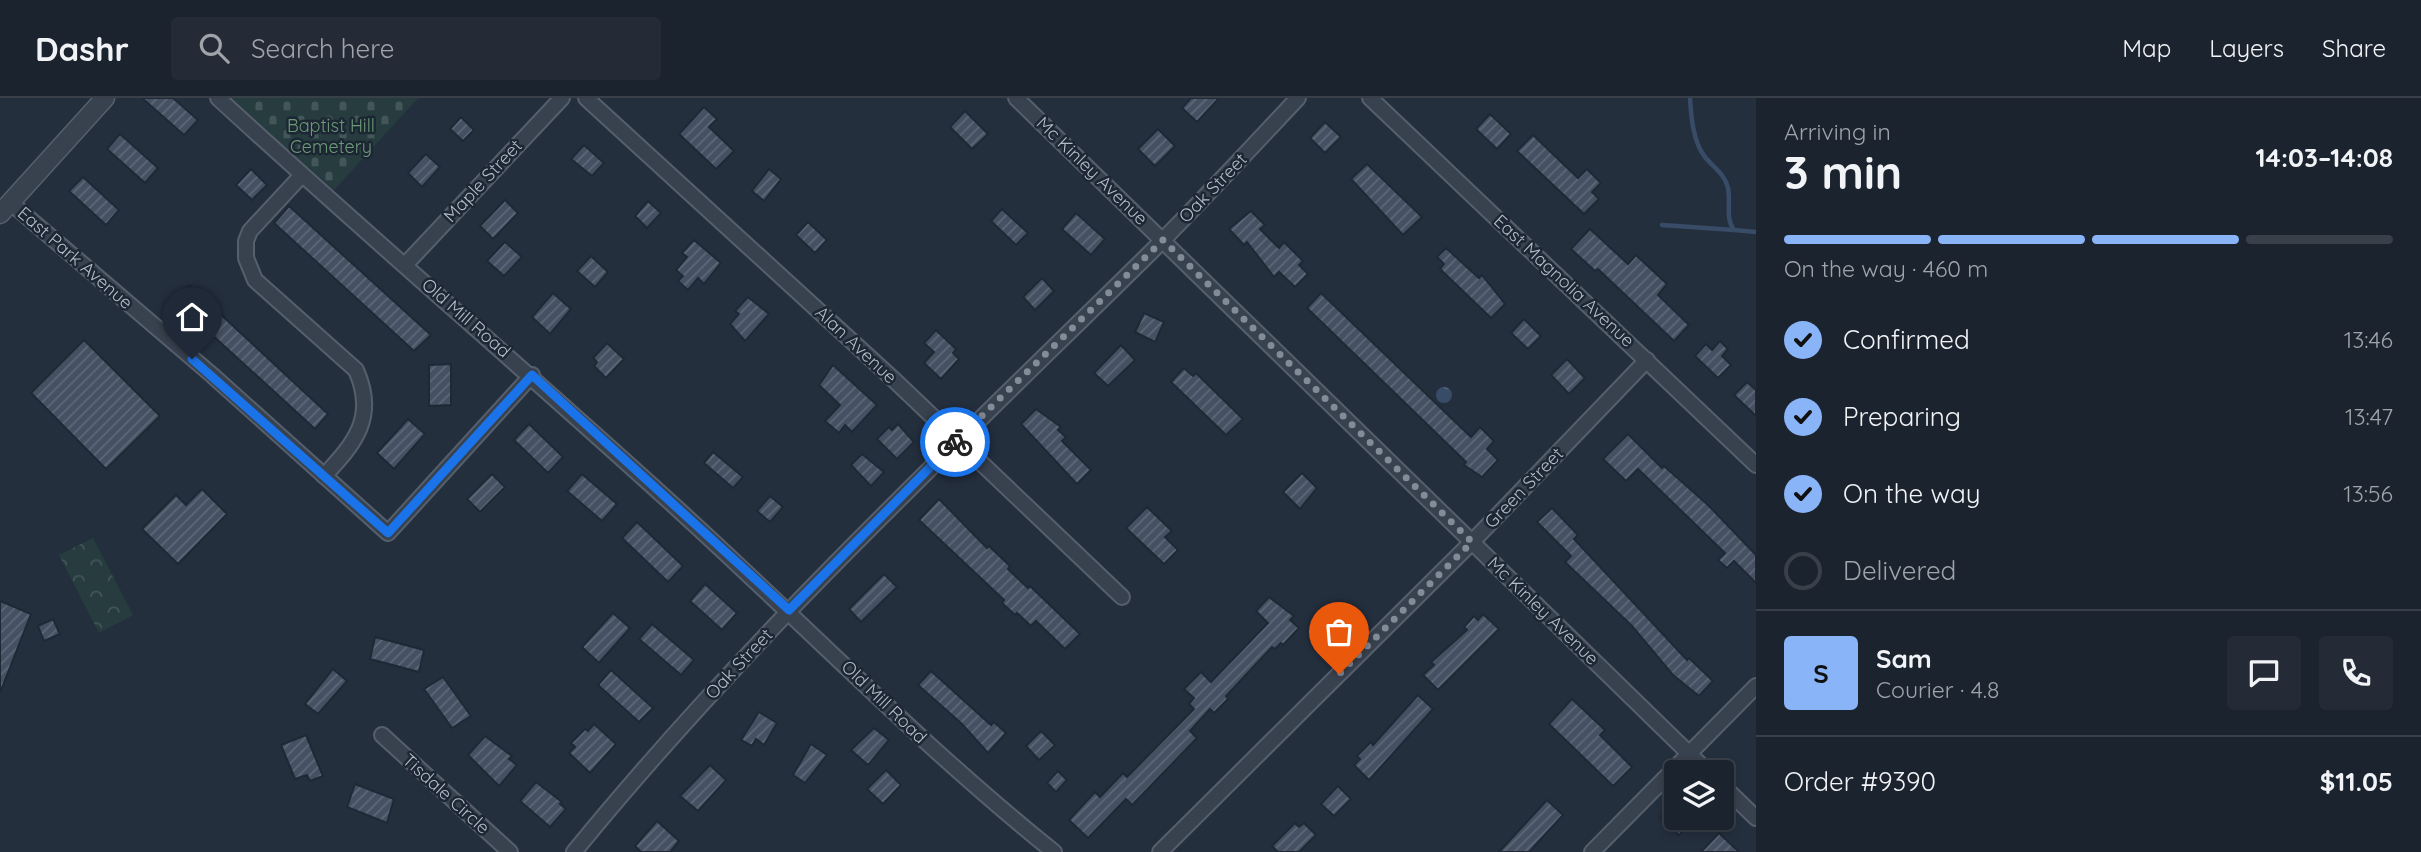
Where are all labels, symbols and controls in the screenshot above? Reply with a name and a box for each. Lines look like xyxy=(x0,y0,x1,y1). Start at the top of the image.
search box xyxy=(171,17,661,80)
text: Dashr xyxy=(35,28,129,69)
icon: search xyxy=(195,29,233,67)
text: Search here xyxy=(251,32,394,65)
text: Map xyxy=(2122,33,2171,63)
text: Layers xyxy=(2209,33,2284,63)
text: Share xyxy=(2322,33,2386,63)
street label: Mc Kinley Avenue xyxy=(1032,112,1153,230)
park label: Baptist Hill Cemetery xyxy=(287,114,375,158)
text: Arriving in xyxy=(1784,117,1891,146)
street label: Maple Street xyxy=(438,134,527,227)
text: 14:03–14:08 xyxy=(2255,141,2393,174)
text: 3 min xyxy=(1784,143,1902,201)
street label: Oak Street xyxy=(1174,148,1252,227)
street label: East Park Avenue xyxy=(13,201,138,314)
street label: East Magnolia Avenue xyxy=(1489,209,1640,352)
text: On the way · 460 m xyxy=(1784,254,1988,283)
street label: Old Mill Road xyxy=(417,273,515,362)
pin xyxy=(162,287,222,359)
icon: home xyxy=(173,298,211,336)
street label: Alan Avenue xyxy=(811,301,902,388)
icon: check xyxy=(1784,321,1822,359)
text: Confirmed xyxy=(1843,323,1970,356)
text: 13:46 xyxy=(2344,325,2393,354)
icon: check xyxy=(1784,398,1822,436)
text: Preparing xyxy=(1843,400,1961,433)
text: 13:47 xyxy=(2345,402,2393,431)
courier xyxy=(920,407,990,477)
icon: bike xyxy=(936,423,974,461)
street label: Green Street xyxy=(1479,442,1568,533)
icon: check xyxy=(1784,475,1822,513)
text: On the way xyxy=(1843,477,1981,510)
text: 13:56 xyxy=(2343,479,2393,508)
street label: Mc Kinley Avenue xyxy=(1483,552,1604,670)
text: Delivered xyxy=(1843,554,1956,587)
pin xyxy=(1309,602,1369,674)
icon: bag xyxy=(1320,613,1358,651)
street label: Oak Street xyxy=(700,623,777,704)
button: chat xyxy=(2227,636,2301,710)
button: phone xyxy=(2319,636,2393,710)
text: Sam xyxy=(1876,642,1932,675)
street label: Old Mill Road xyxy=(837,655,932,748)
text: S xyxy=(1813,657,1829,690)
text: Courier · 4.8 xyxy=(1876,675,1999,704)
street label: Tisdale Circle xyxy=(398,748,495,839)
map controls xyxy=(1664,760,1734,830)
button: layers xyxy=(1664,760,1734,830)
text: Order #9390 xyxy=(1784,765,1936,798)
text: $11.05 xyxy=(2320,765,2393,798)

